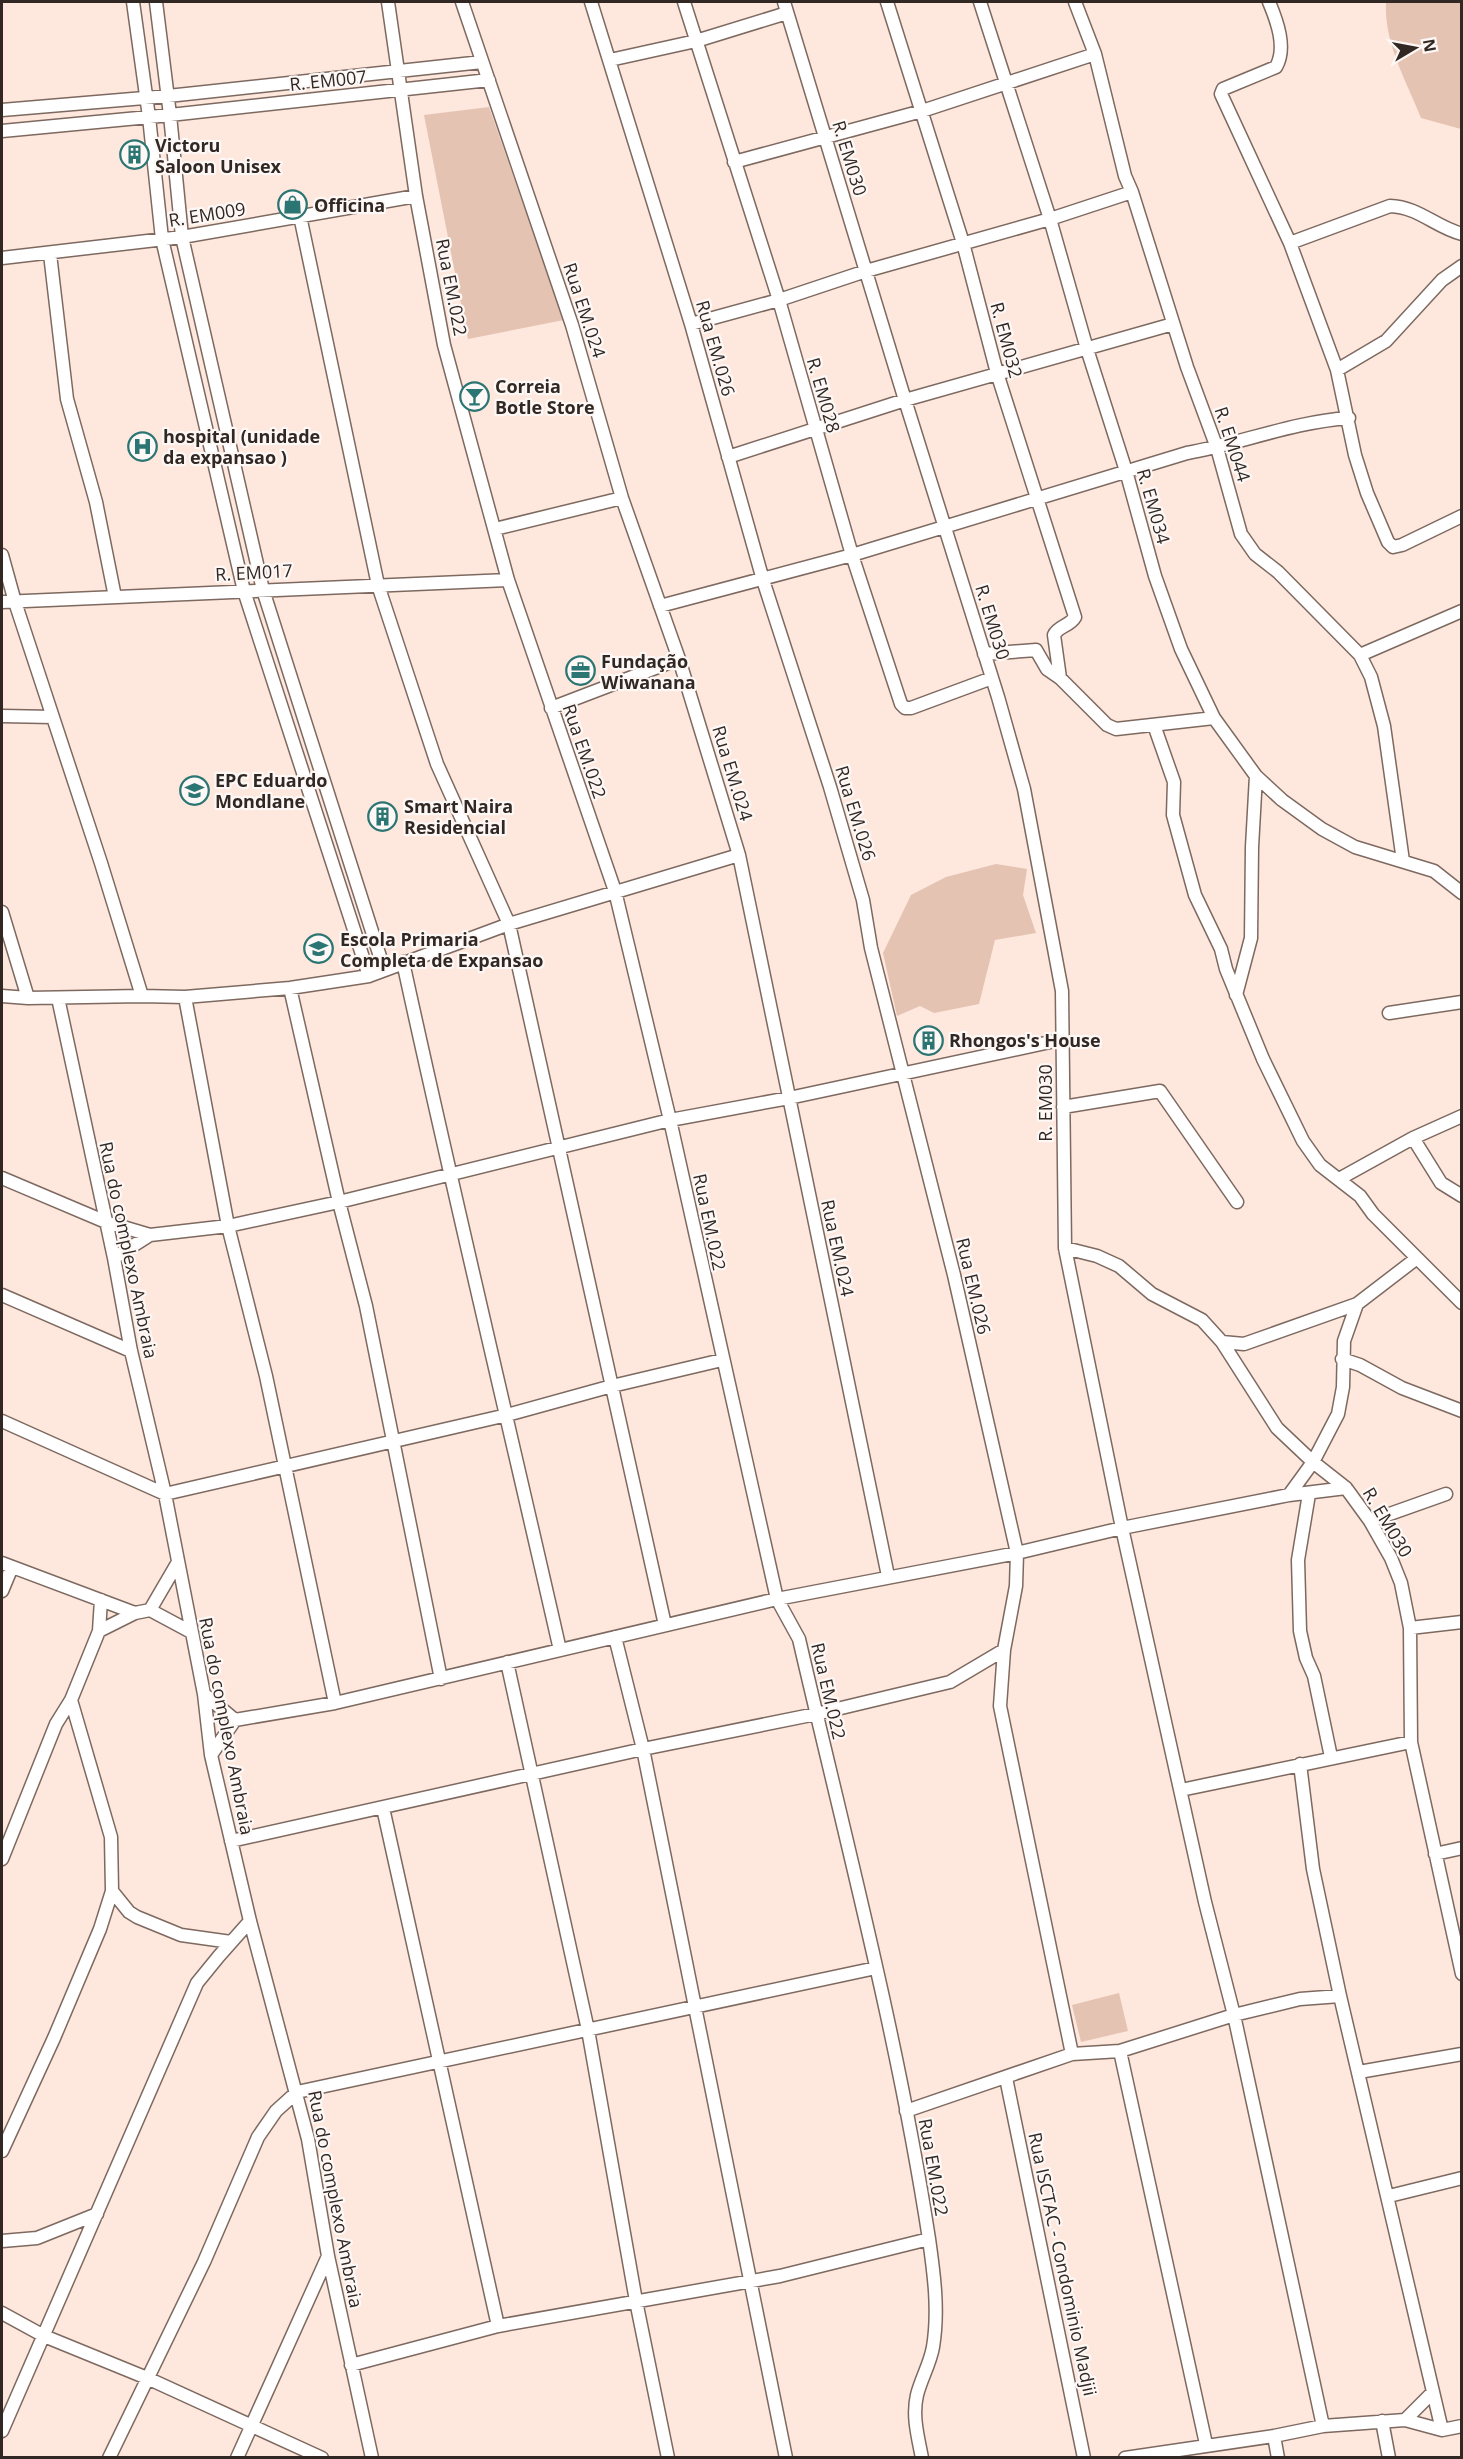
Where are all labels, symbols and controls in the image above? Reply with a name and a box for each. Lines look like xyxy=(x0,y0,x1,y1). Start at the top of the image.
north arrow xyxy=(1385,18,1445,78)
text: N xyxy=(1418,37,1442,54)
street label: R. EM007 xyxy=(288,64,368,96)
street label: R. EM030 xyxy=(827,117,873,199)
place label: Victoru Saloon Unisex xyxy=(155,133,282,178)
building icon: Victoru Saloon Unisex xyxy=(118,139,150,171)
shop icon: Officina xyxy=(277,189,309,221)
place label: Officina xyxy=(314,193,385,217)
street label: R. EM009 xyxy=(167,196,247,232)
street label: Rua EM.022 xyxy=(431,236,473,338)
street label: Rua EM.024 xyxy=(558,259,612,361)
street label: Rua EM.026 xyxy=(691,297,741,399)
street label: R. EM032 xyxy=(985,299,1029,381)
street label: R. EM028 xyxy=(802,354,846,436)
place label: Correia Botle Store xyxy=(495,374,595,419)
bar icon: Correia Botle Store xyxy=(458,380,490,412)
street label: R. EM044 xyxy=(1210,403,1256,485)
place label: hospital (unidade da expansao ) xyxy=(163,424,320,469)
hospital icon: hospital (unidade da expansao ) xyxy=(126,430,158,462)
street label: R. EM034 xyxy=(1132,465,1176,547)
street label: R. EM017 xyxy=(215,558,293,586)
street label: R. EM030 xyxy=(970,581,1016,663)
place label: Fundação Wiwanana xyxy=(601,649,696,694)
office icon: Fundação Wiwanana xyxy=(564,655,596,687)
street label: Rua EM.022 xyxy=(558,700,612,802)
street label: Rua EM.024 xyxy=(707,722,759,824)
street label: Rua EM.026 xyxy=(830,762,882,864)
place label: EPC Eduardo Mondlane xyxy=(215,768,327,813)
school or university icon: EPC Eduardo Mondlane xyxy=(178,774,210,806)
place label: Smart Naira Residencial xyxy=(404,794,513,839)
building icon: Smart Naira Residencial xyxy=(367,800,399,832)
place label: Escola Primaria Completa de Expansao xyxy=(340,927,543,972)
school or university icon: Escola Primaria Completa de Expansao xyxy=(303,933,335,965)
building icon: Rhongos's House xyxy=(912,1024,944,1056)
place label: Rhongos's House xyxy=(949,1028,1101,1052)
street label: R. EM030 xyxy=(1033,1064,1057,1142)
street label: Rua do complexo Ambraia xyxy=(94,1139,164,1361)
street label: Rua EM.022 xyxy=(688,1171,732,1273)
street label: Rua EM.024 xyxy=(816,1197,860,1299)
street label: Rua EM.026 xyxy=(951,1235,997,1337)
street label: R. EM030 xyxy=(1358,1483,1418,1561)
street label: Rua do complexo Ambraia xyxy=(194,1615,260,1837)
street label: Rua EM.022 xyxy=(806,1640,852,1742)
street label: Rua do complexo Ambraia xyxy=(303,2088,369,2310)
street label: Rua EM.022 xyxy=(914,2116,954,2218)
street label: Rua ISCTAC - Condominio Madjii xyxy=(1023,2130,1103,2398)

